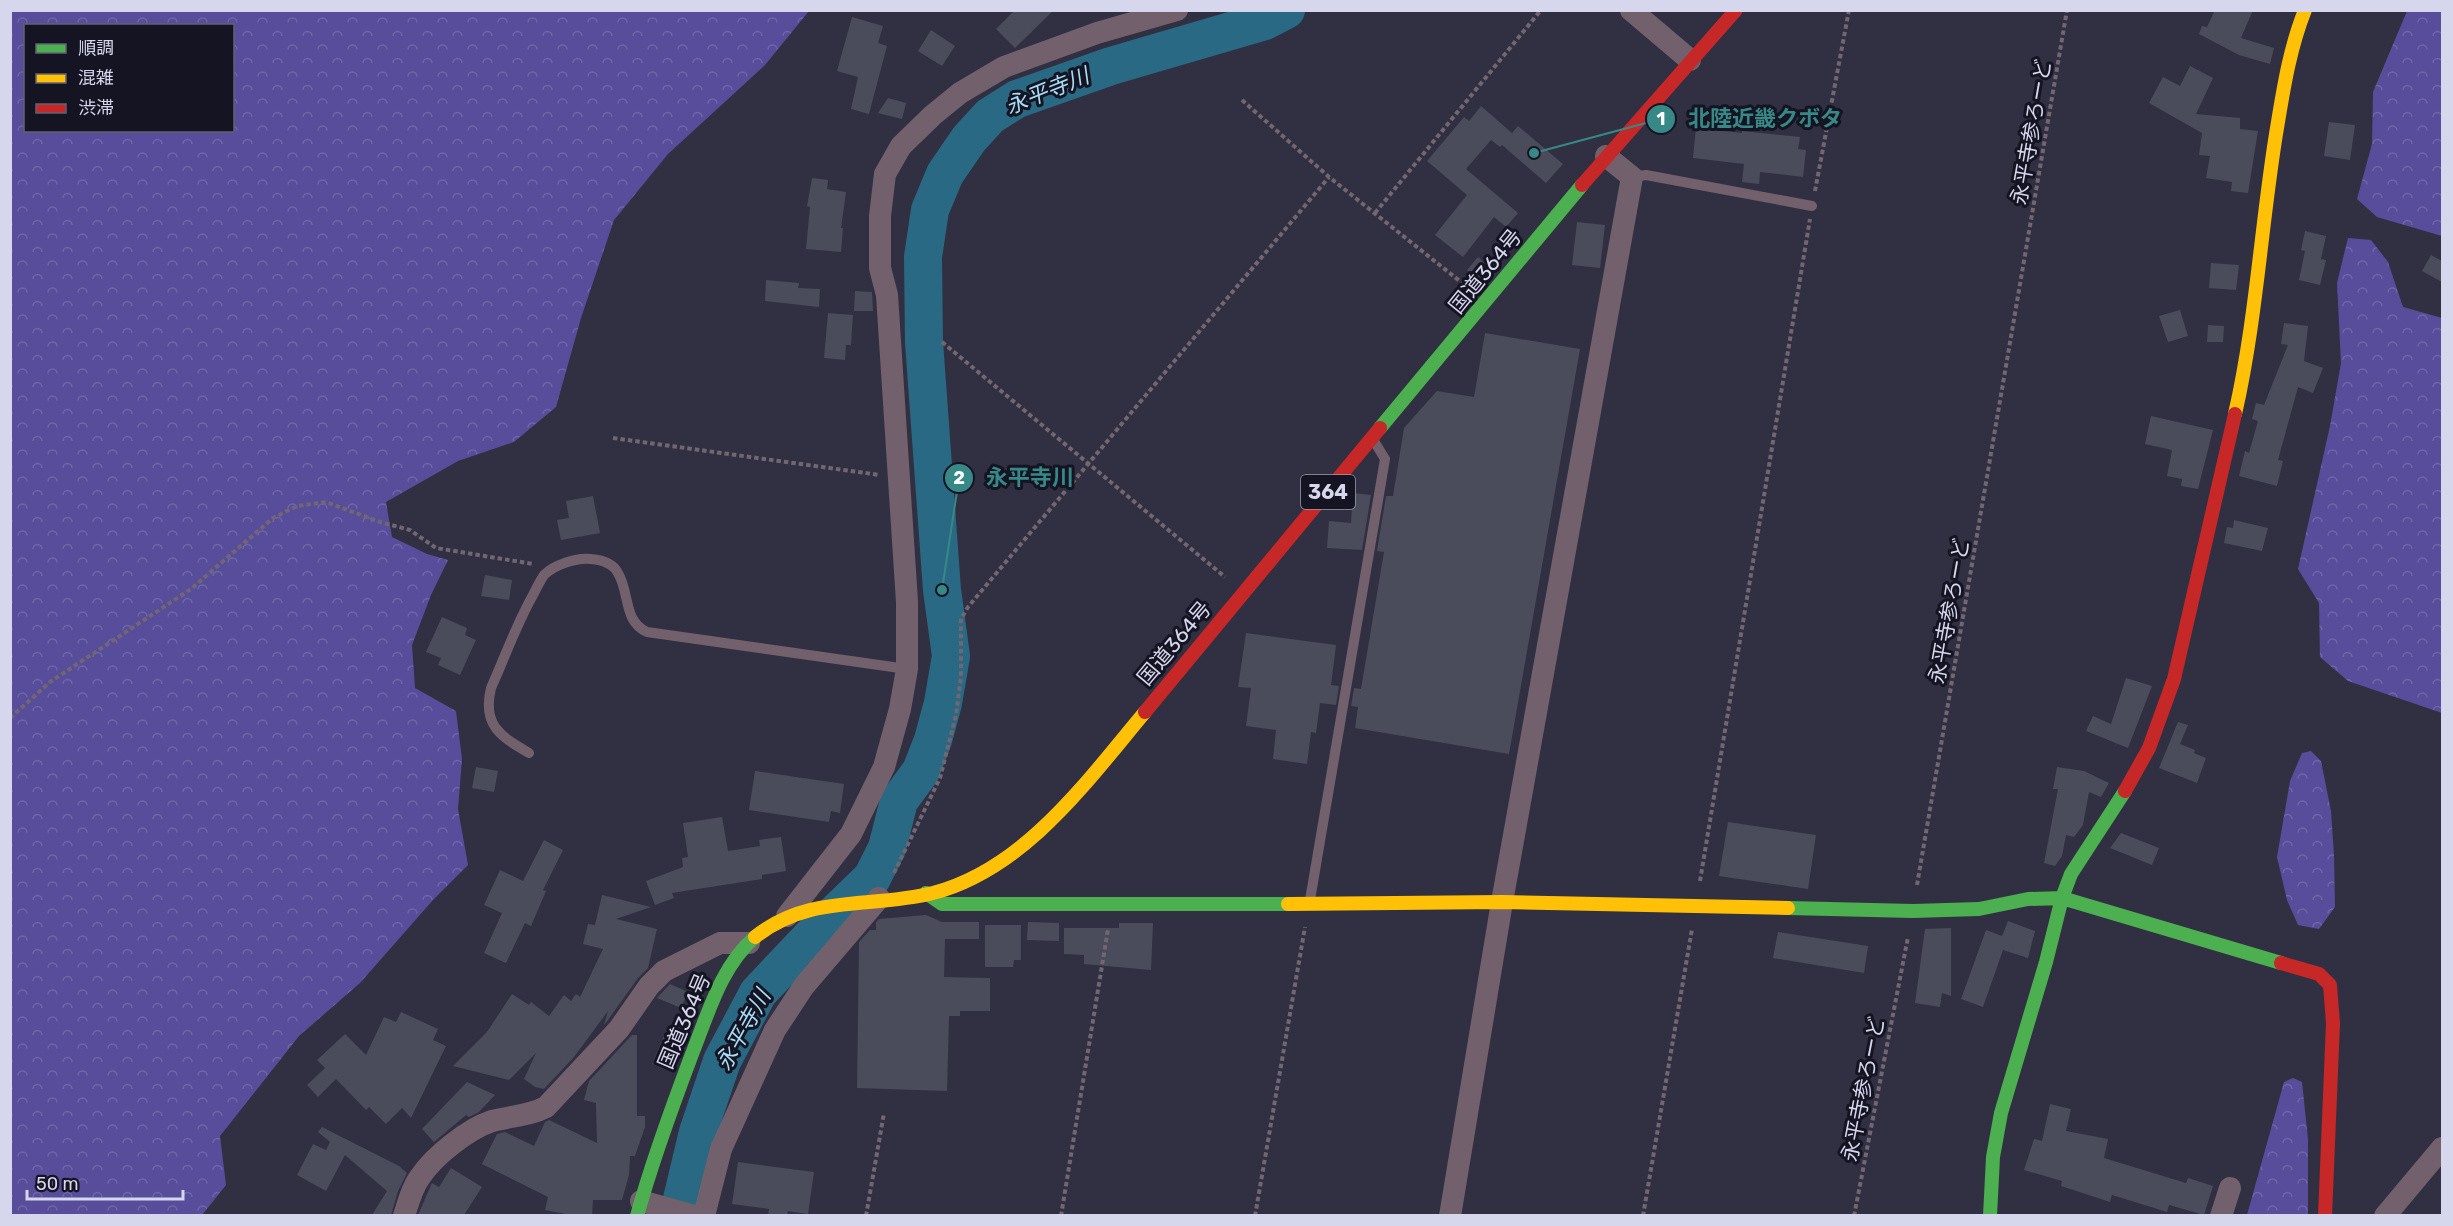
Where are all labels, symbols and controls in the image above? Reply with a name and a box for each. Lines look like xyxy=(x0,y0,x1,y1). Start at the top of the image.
legend xyxy=(24,24,234,132)
text: 順調 xyxy=(78,37,114,59)
street label: 永平寺参ろーど xyxy=(2006,57,2056,207)
water label: 永平寺川 xyxy=(1001,61,1095,120)
text: 混雑 xyxy=(78,67,114,89)
text: 渋滞 xyxy=(78,97,114,119)
callout: 北陸近畿クボタ xyxy=(1646,99,1854,139)
text: 北陸近畿クボタ xyxy=(1688,105,1842,132)
text: 1 xyxy=(1657,108,1665,130)
street label: 国道364号 xyxy=(1443,224,1527,318)
callout: 永平寺川 xyxy=(944,458,1086,498)
text: 永平寺川 xyxy=(986,464,1074,491)
text: 2 xyxy=(953,467,965,489)
road number: 364 xyxy=(1301,475,1355,509)
street label: 永平寺参ろーど xyxy=(1924,536,1974,686)
street label: 国道364号 xyxy=(1132,596,1216,690)
street label: 国道364号 xyxy=(653,969,715,1073)
water label: 永平寺川 xyxy=(710,983,777,1075)
street label: 永平寺参ろーど xyxy=(1837,1014,1889,1164)
scale bar xyxy=(27,1163,183,1201)
text: 50 m xyxy=(36,1173,79,1195)

